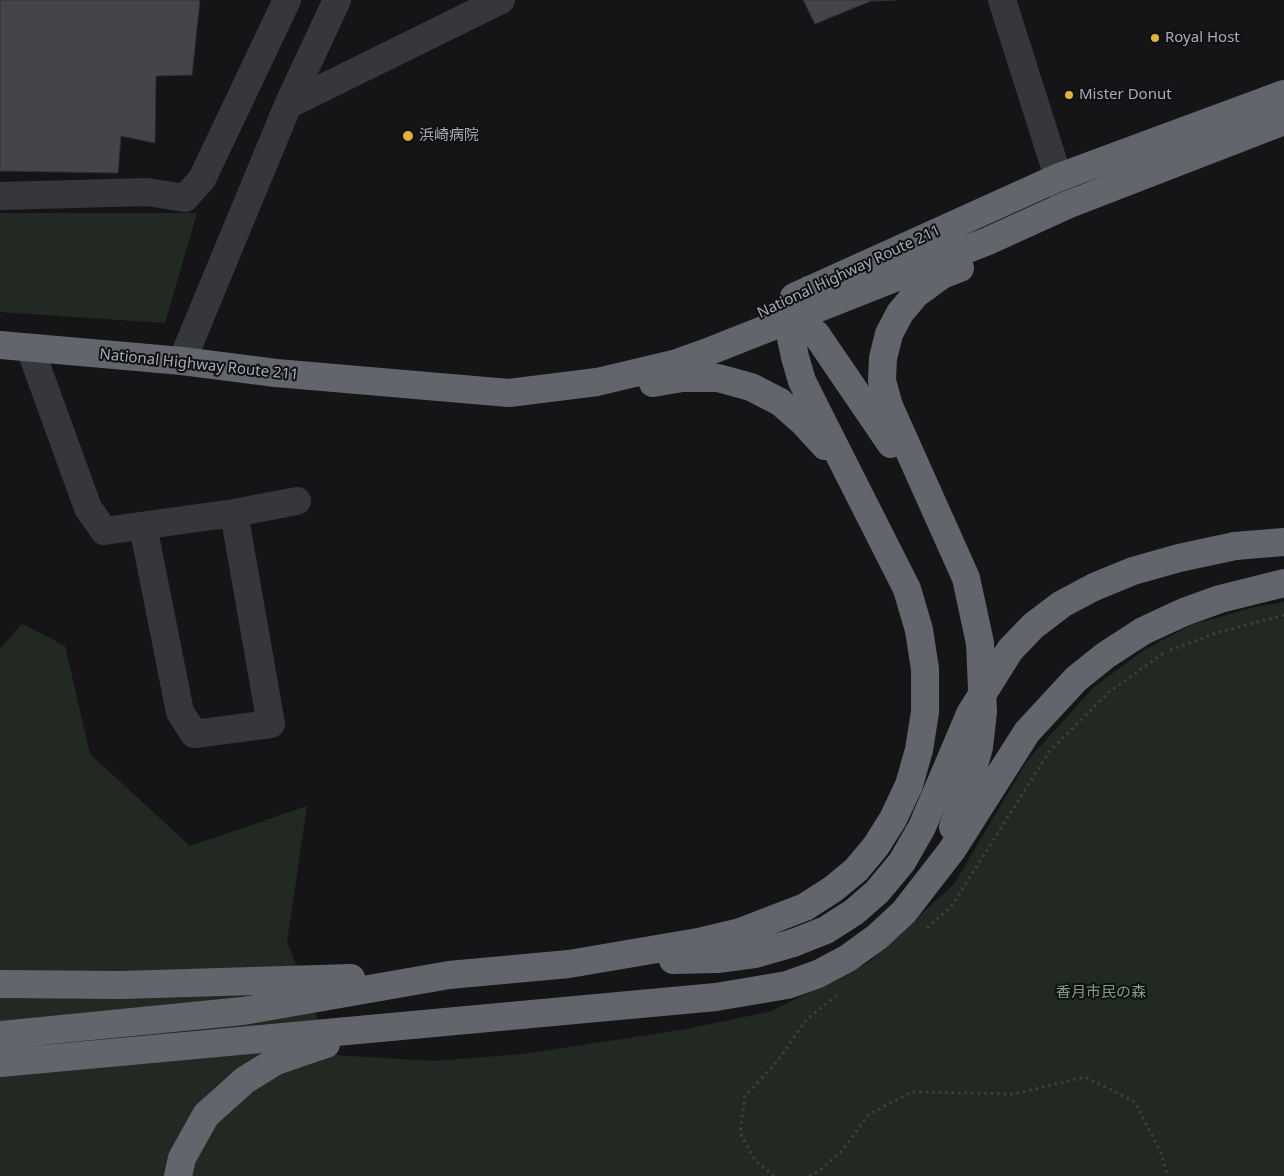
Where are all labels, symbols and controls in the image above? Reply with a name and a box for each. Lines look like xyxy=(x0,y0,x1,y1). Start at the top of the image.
place label: Royal Host xyxy=(1165,29,1240,47)
marker: Royal Host xyxy=(1149,32,1161,44)
place label: Mister Donut xyxy=(1079,86,1172,104)
marker: Mister Donut xyxy=(1063,89,1075,101)
place label: 浜崎病院 xyxy=(419,127,479,145)
marker: 浜崎病院 xyxy=(401,129,415,143)
street label: National Highway Route 211 xyxy=(755,222,943,322)
street label: National Highway Route 211 xyxy=(99,346,299,384)
park label: 香月市民の森 xyxy=(1056,984,1146,1002)

